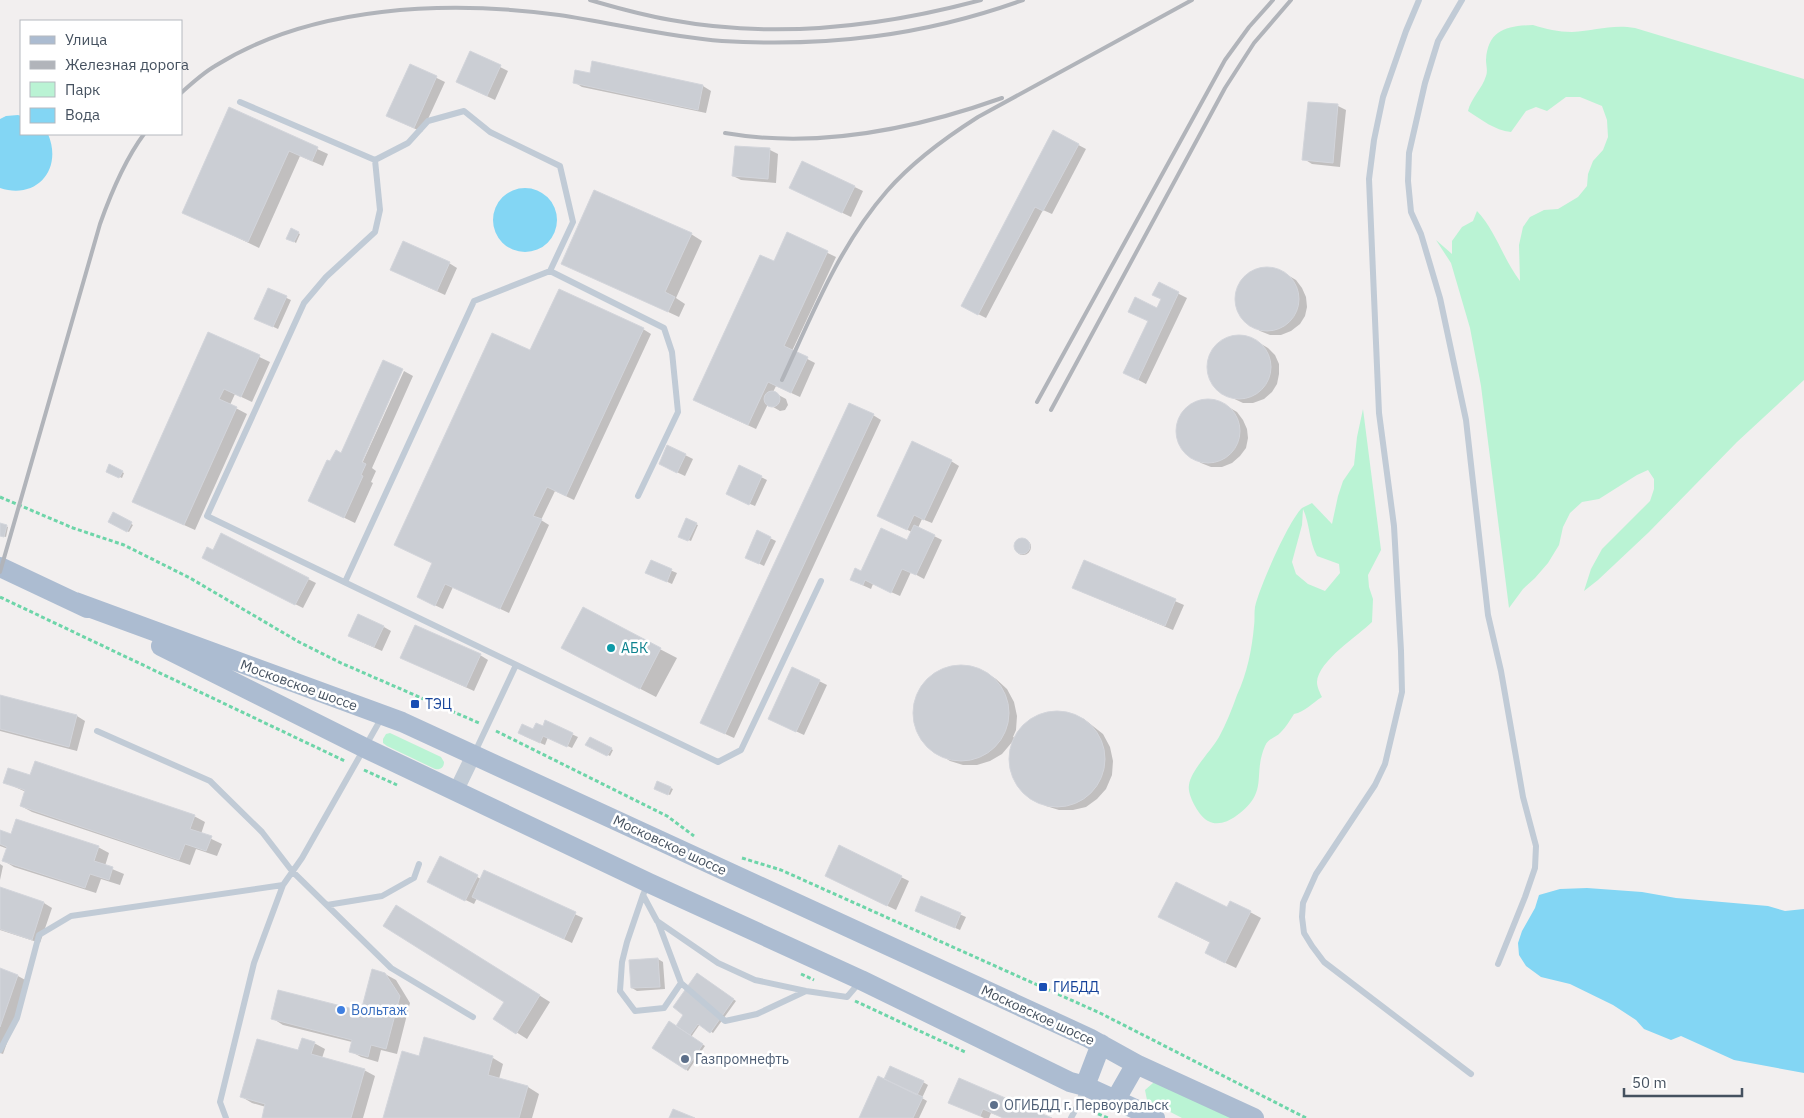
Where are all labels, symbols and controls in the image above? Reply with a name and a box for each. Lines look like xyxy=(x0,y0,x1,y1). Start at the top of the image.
legend xyxy=(20,20,182,135)
text: Улица xyxy=(65,30,107,49)
text: Железная дорога xyxy=(65,55,189,74)
text: Парк xyxy=(65,80,100,99)
text: Вода xyxy=(65,105,100,124)
place label: АБК xyxy=(621,639,648,657)
marker: АБК xyxy=(605,642,617,654)
street label: Московское шоссе xyxy=(238,655,360,715)
place label: ТЭЦ xyxy=(425,695,452,713)
marker: ТЭЦ xyxy=(409,698,421,710)
street label: Московское шоссе xyxy=(610,811,730,879)
place label: ГИБДД xyxy=(1053,978,1099,996)
street label: Московское шоссе xyxy=(978,981,1098,1049)
marker: ГИБДД xyxy=(1037,981,1049,993)
place label: Вольтаж xyxy=(351,1001,407,1019)
marker: Вольтаж xyxy=(335,1004,347,1016)
place label: Газпромнефть xyxy=(695,1050,789,1068)
marker: Газпромнефть xyxy=(679,1053,691,1065)
scale bar xyxy=(1624,1066,1742,1098)
text: 50 m xyxy=(1632,1073,1667,1092)
place label: ОГИБДД г. Первоуральск xyxy=(1004,1096,1169,1114)
marker: ОГИБДД г. Первоуральск xyxy=(988,1099,1000,1111)

